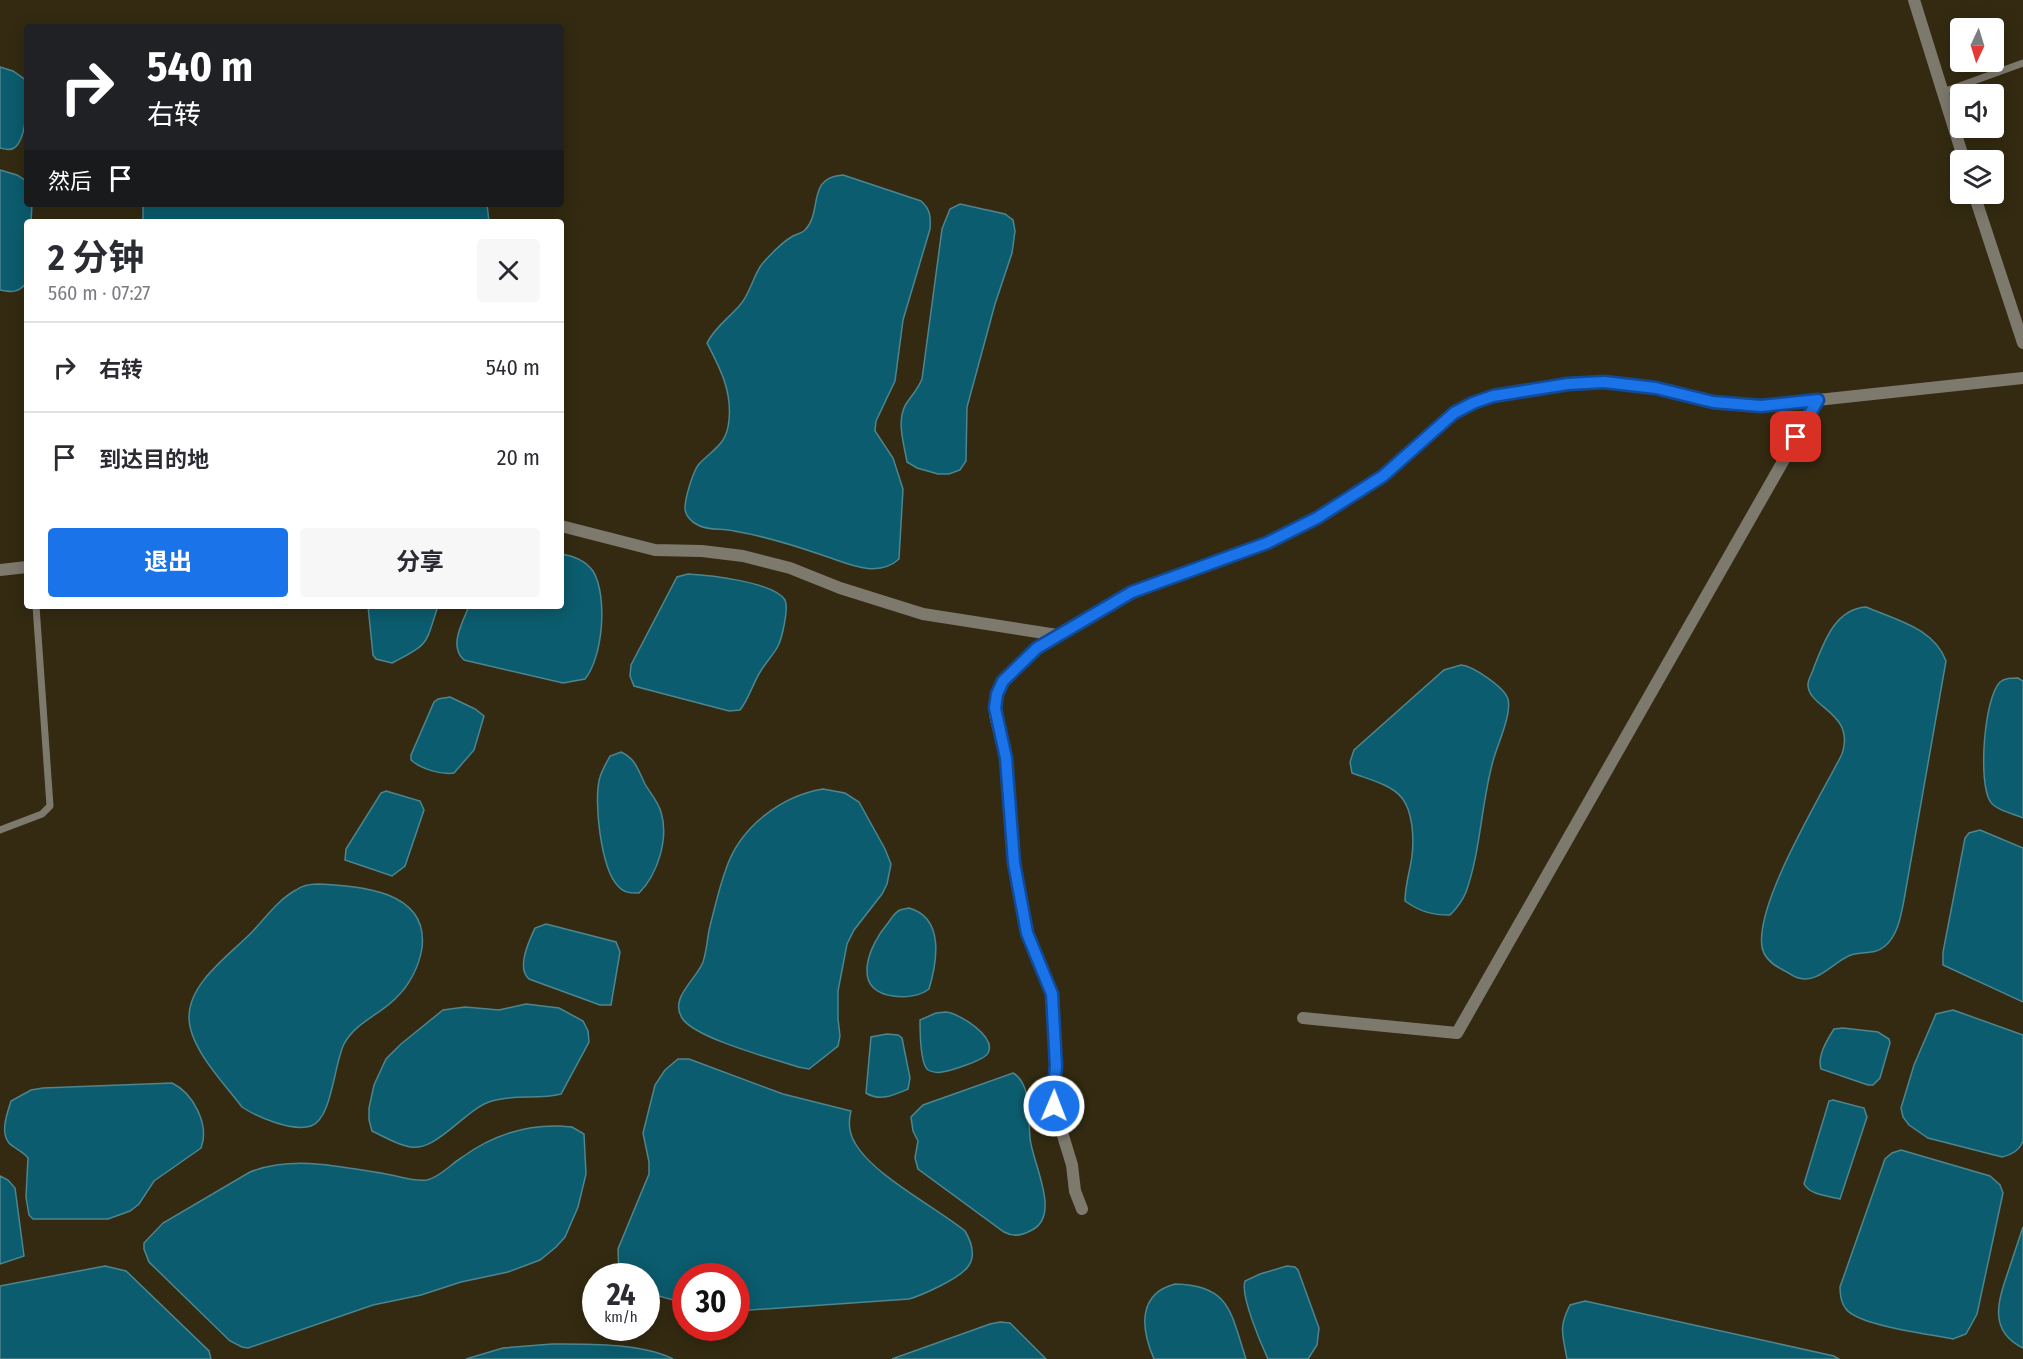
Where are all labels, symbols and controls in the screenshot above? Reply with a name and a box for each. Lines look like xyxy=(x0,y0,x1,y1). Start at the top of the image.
north arrow xyxy=(1950,18,2004,72)
map controls xyxy=(1950,18,2004,204)
text: 540 m xyxy=(147,42,253,92)
icon: right xyxy=(48,48,126,126)
button: sound xyxy=(1950,84,2004,138)
text: 右转 xyxy=(147,99,201,131)
button: layers xyxy=(1950,150,2004,204)
icon: arrive xyxy=(104,162,137,195)
text: 然后 xyxy=(48,168,92,195)
text: 2 分钟 xyxy=(48,236,144,280)
button: close xyxy=(477,239,540,302)
text: 560 m · 07:27 xyxy=(48,281,150,305)
icon: right xyxy=(48,351,81,384)
text: 540 m xyxy=(486,354,540,381)
text: 右转 xyxy=(99,356,143,383)
pin xyxy=(1770,411,1821,462)
icon: arrive xyxy=(1779,420,1812,453)
icon: arrive xyxy=(48,441,81,474)
text: 20 m xyxy=(497,444,540,471)
text: 到达目的地 xyxy=(99,446,209,473)
button: 退出 xyxy=(48,528,288,597)
button: 分享 xyxy=(300,528,540,597)
position arrow xyxy=(1022,1074,1086,1138)
speed limit sign: 30 xyxy=(672,1263,750,1341)
text: 24 xyxy=(607,1277,635,1313)
text: km/h xyxy=(604,1308,638,1326)

